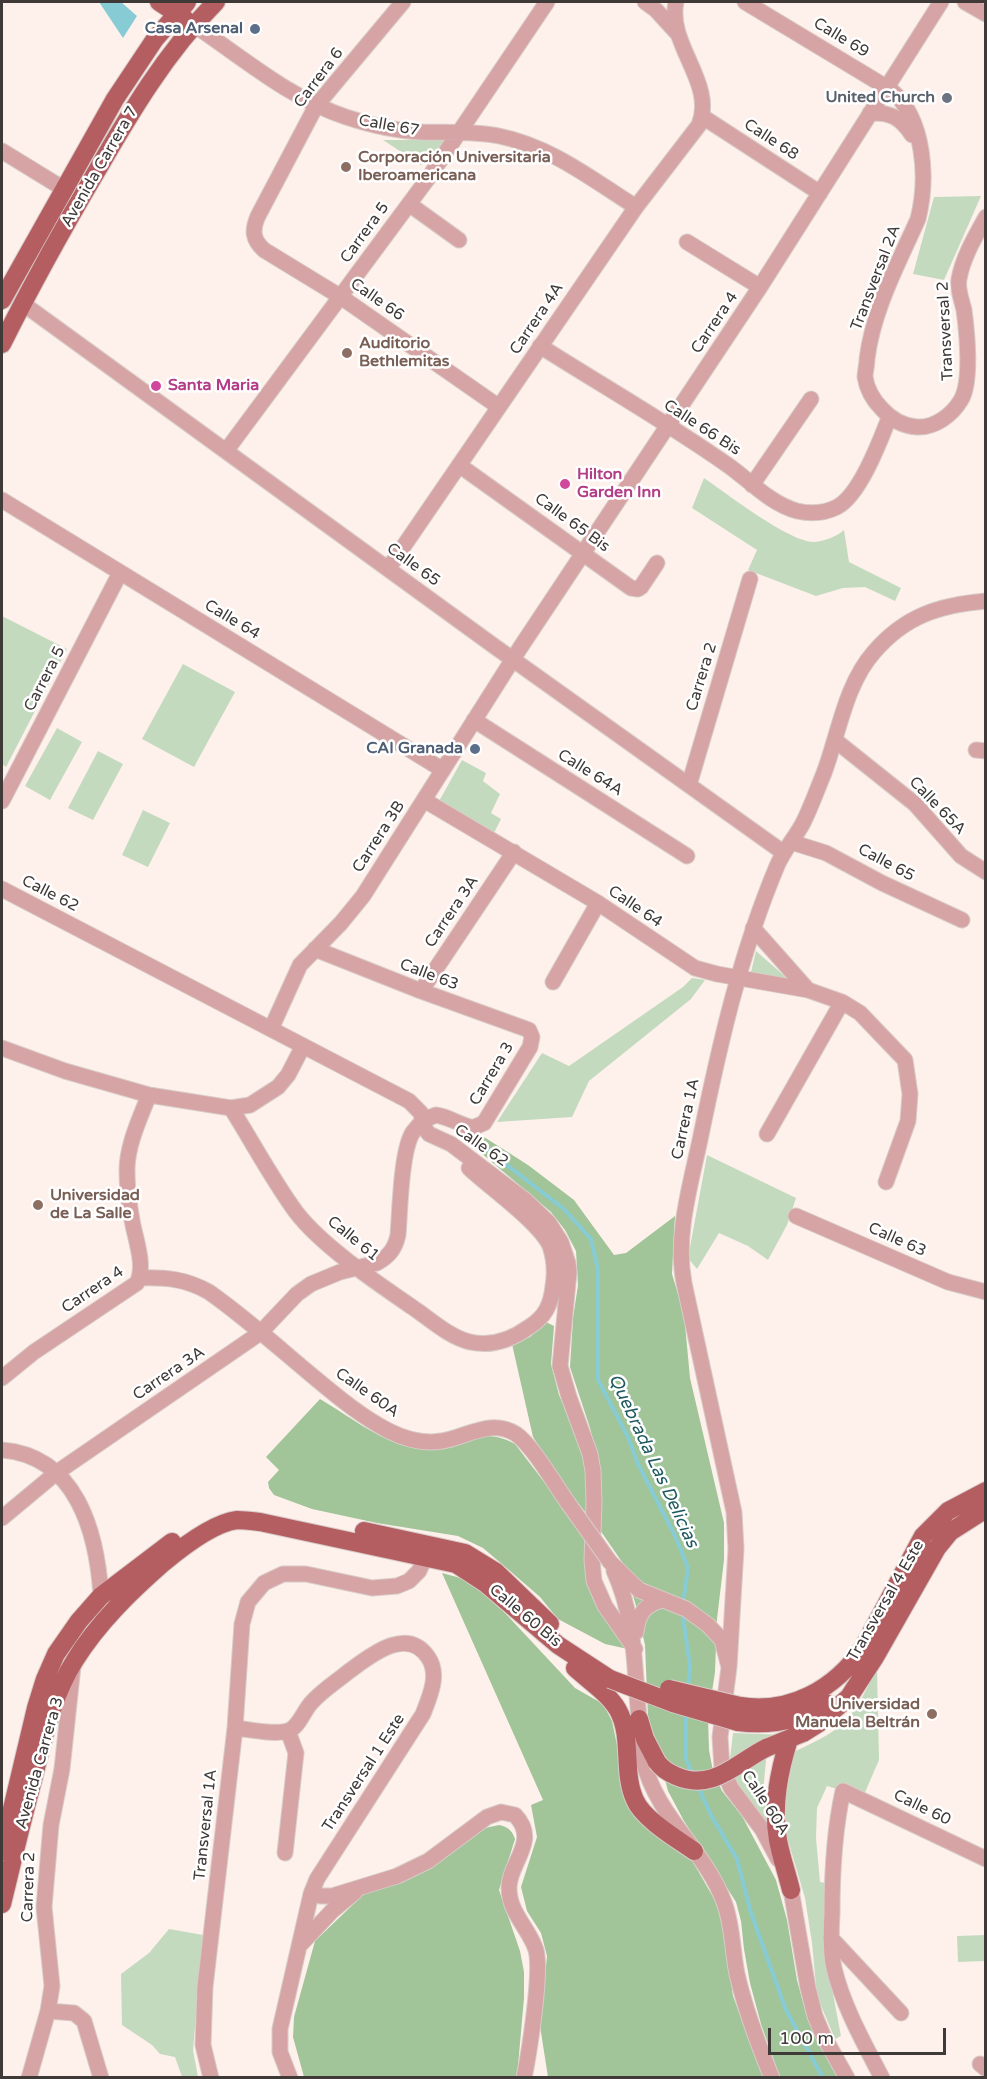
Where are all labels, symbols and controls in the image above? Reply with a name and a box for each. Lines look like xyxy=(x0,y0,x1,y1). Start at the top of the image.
street label: Calle 69 xyxy=(810,14,872,62)
place label: Casa Arsenal xyxy=(145,19,243,39)
marker: Casa Arsenal xyxy=(248,22,262,36)
street label: Carrera 6 xyxy=(290,44,348,112)
place label: United Church xyxy=(825,88,935,108)
marker: United Church xyxy=(940,91,954,105)
street label: Avenida Carrera 7 xyxy=(58,103,142,231)
street label: Calle 67 xyxy=(357,111,421,141)
street label: Calle 68 xyxy=(740,115,802,165)
place label: Corporación Universitaria Iberoamericana xyxy=(358,148,551,186)
marker: Corporación Universitaria Iberoamericana xyxy=(339,160,353,174)
street label: Carrera 5 xyxy=(337,199,393,267)
street label: Transversal 2A xyxy=(847,222,905,334)
street label: Calle 66 xyxy=(346,275,408,325)
street label: Carrera 4A xyxy=(506,279,568,359)
street label: Transversal 2 xyxy=(934,281,958,381)
street label: Carrera 4 xyxy=(687,288,743,358)
place label: Auditorio Bethlemitas xyxy=(359,334,449,372)
marker: Auditorio Bethlemitas xyxy=(340,346,354,360)
place label: Santa Maria xyxy=(168,376,259,396)
marker: Santa Maria xyxy=(149,379,163,393)
street label: Calle 66 Bis xyxy=(660,396,744,460)
place label: Hilton Garden Inn xyxy=(577,465,661,503)
marker: Hilton Garden Inn xyxy=(558,477,572,491)
street label: Calle 65 Bis xyxy=(531,489,613,557)
street label: Calle 65 xyxy=(383,539,443,591)
street label: Calle 64 xyxy=(201,596,263,644)
street label: Carrera 2 xyxy=(683,640,721,714)
street label: Carrera 5 xyxy=(20,643,70,715)
place label: CAI Granada xyxy=(366,739,463,759)
marker: CAI Granada xyxy=(468,742,482,756)
street label: Calle 64A xyxy=(554,745,626,801)
street label: Calle 65A xyxy=(905,773,969,839)
street label: Carrera 3B xyxy=(349,798,409,876)
street label: Calle 65 xyxy=(854,840,918,886)
street label: Calle 62 xyxy=(18,872,82,916)
street label: Carrera 3A xyxy=(421,872,483,952)
street label: Calle 64 xyxy=(604,882,666,932)
street label: Calle 63 xyxy=(397,955,461,995)
street label: Carrera 3 xyxy=(466,1039,518,1109)
street label: Carrera 1A xyxy=(668,1077,704,1161)
street label: Calle 62 xyxy=(450,1121,512,1171)
place label: Universidad de La Salle xyxy=(50,1186,140,1224)
marker: Universidad de La Salle xyxy=(31,1198,45,1212)
street label: Calle 61 xyxy=(323,1212,383,1266)
street label: Calle 63 xyxy=(865,1219,929,1261)
street label: Carrera 4 xyxy=(58,1262,128,1318)
street label: Carrera 3A xyxy=(129,1343,209,1405)
street label: Calle 60A xyxy=(331,1364,403,1422)
water label: Quebrada Las Delicias xyxy=(603,1371,703,1551)
street label: Transversal 4 Este xyxy=(844,1537,928,1665)
street label: Calle 60 Bis xyxy=(485,1580,565,1652)
street label: Avenida Carrera 3 xyxy=(12,1695,68,1831)
place label: Universidad Manuela Beltrán xyxy=(795,1695,920,1733)
marker: Universidad Manuela Beltrán xyxy=(925,1707,939,1721)
street label: Transversal 1 Este xyxy=(319,1710,409,1836)
street label: Calle 60A xyxy=(737,1767,793,1839)
street label: Transversal 1A xyxy=(191,1768,221,1882)
street label: Calle 60 xyxy=(890,1786,954,1830)
street label: Carrera 2 xyxy=(18,1851,40,1923)
scale bar xyxy=(771,2016,950,2054)
text: 100 m xyxy=(779,2027,834,2049)

